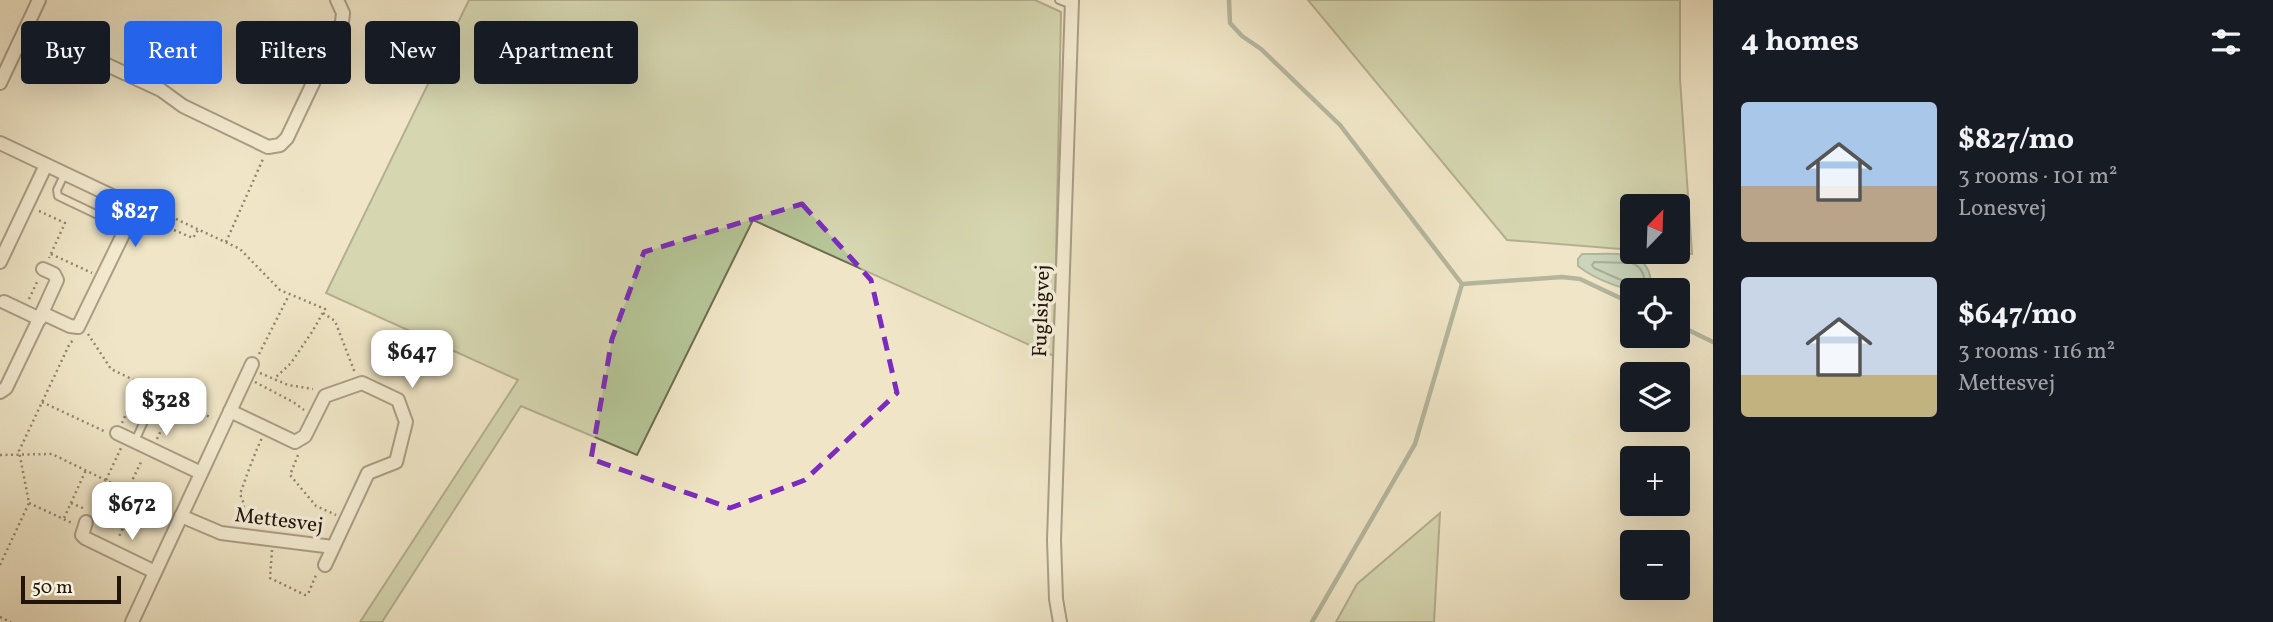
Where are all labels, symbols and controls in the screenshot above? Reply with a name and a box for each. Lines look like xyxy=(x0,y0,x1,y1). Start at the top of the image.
chip: Buy xyxy=(21,21,110,84)
chip: Rent xyxy=(124,21,222,84)
chip: Filters xyxy=(236,21,351,84)
chip: New xyxy=(365,21,460,84)
chip: Apartment xyxy=(474,21,638,84)
text: 4 homes xyxy=(1741,21,1859,63)
icon: filters xyxy=(2207,23,2245,61)
text: $827/mo xyxy=(1958,119,2074,161)
icon: home xyxy=(1797,130,1881,214)
text: 3 rooms · 101 m² xyxy=(1958,161,2118,193)
pin: $827 xyxy=(94,190,176,249)
text: Lonesvej xyxy=(1958,193,2046,225)
north arrow xyxy=(1620,194,1690,264)
map controls xyxy=(1620,194,1690,600)
text: $827 xyxy=(111,196,159,228)
street label: Fuglsigvej xyxy=(1026,264,1058,358)
button: locate xyxy=(1620,278,1690,348)
text: $647/mo xyxy=(1958,294,2077,336)
icon: home xyxy=(1797,305,1881,389)
pin: $647 xyxy=(371,330,453,390)
text: 3 rooms · 116 m² xyxy=(1958,336,2115,368)
text: $647 xyxy=(387,337,437,369)
button: layers xyxy=(1620,362,1690,432)
text: Mettesvej xyxy=(1958,368,2055,400)
pin: $328 xyxy=(125,378,207,438)
text: $328 xyxy=(141,385,191,417)
button: + xyxy=(1620,446,1690,516)
pin: $672 xyxy=(91,482,173,542)
text: $672 xyxy=(108,489,156,521)
street label: Mettesvej xyxy=(233,501,325,541)
button: − xyxy=(1620,530,1690,600)
scale bar xyxy=(21,573,121,605)
text: 50 m xyxy=(32,575,73,601)

